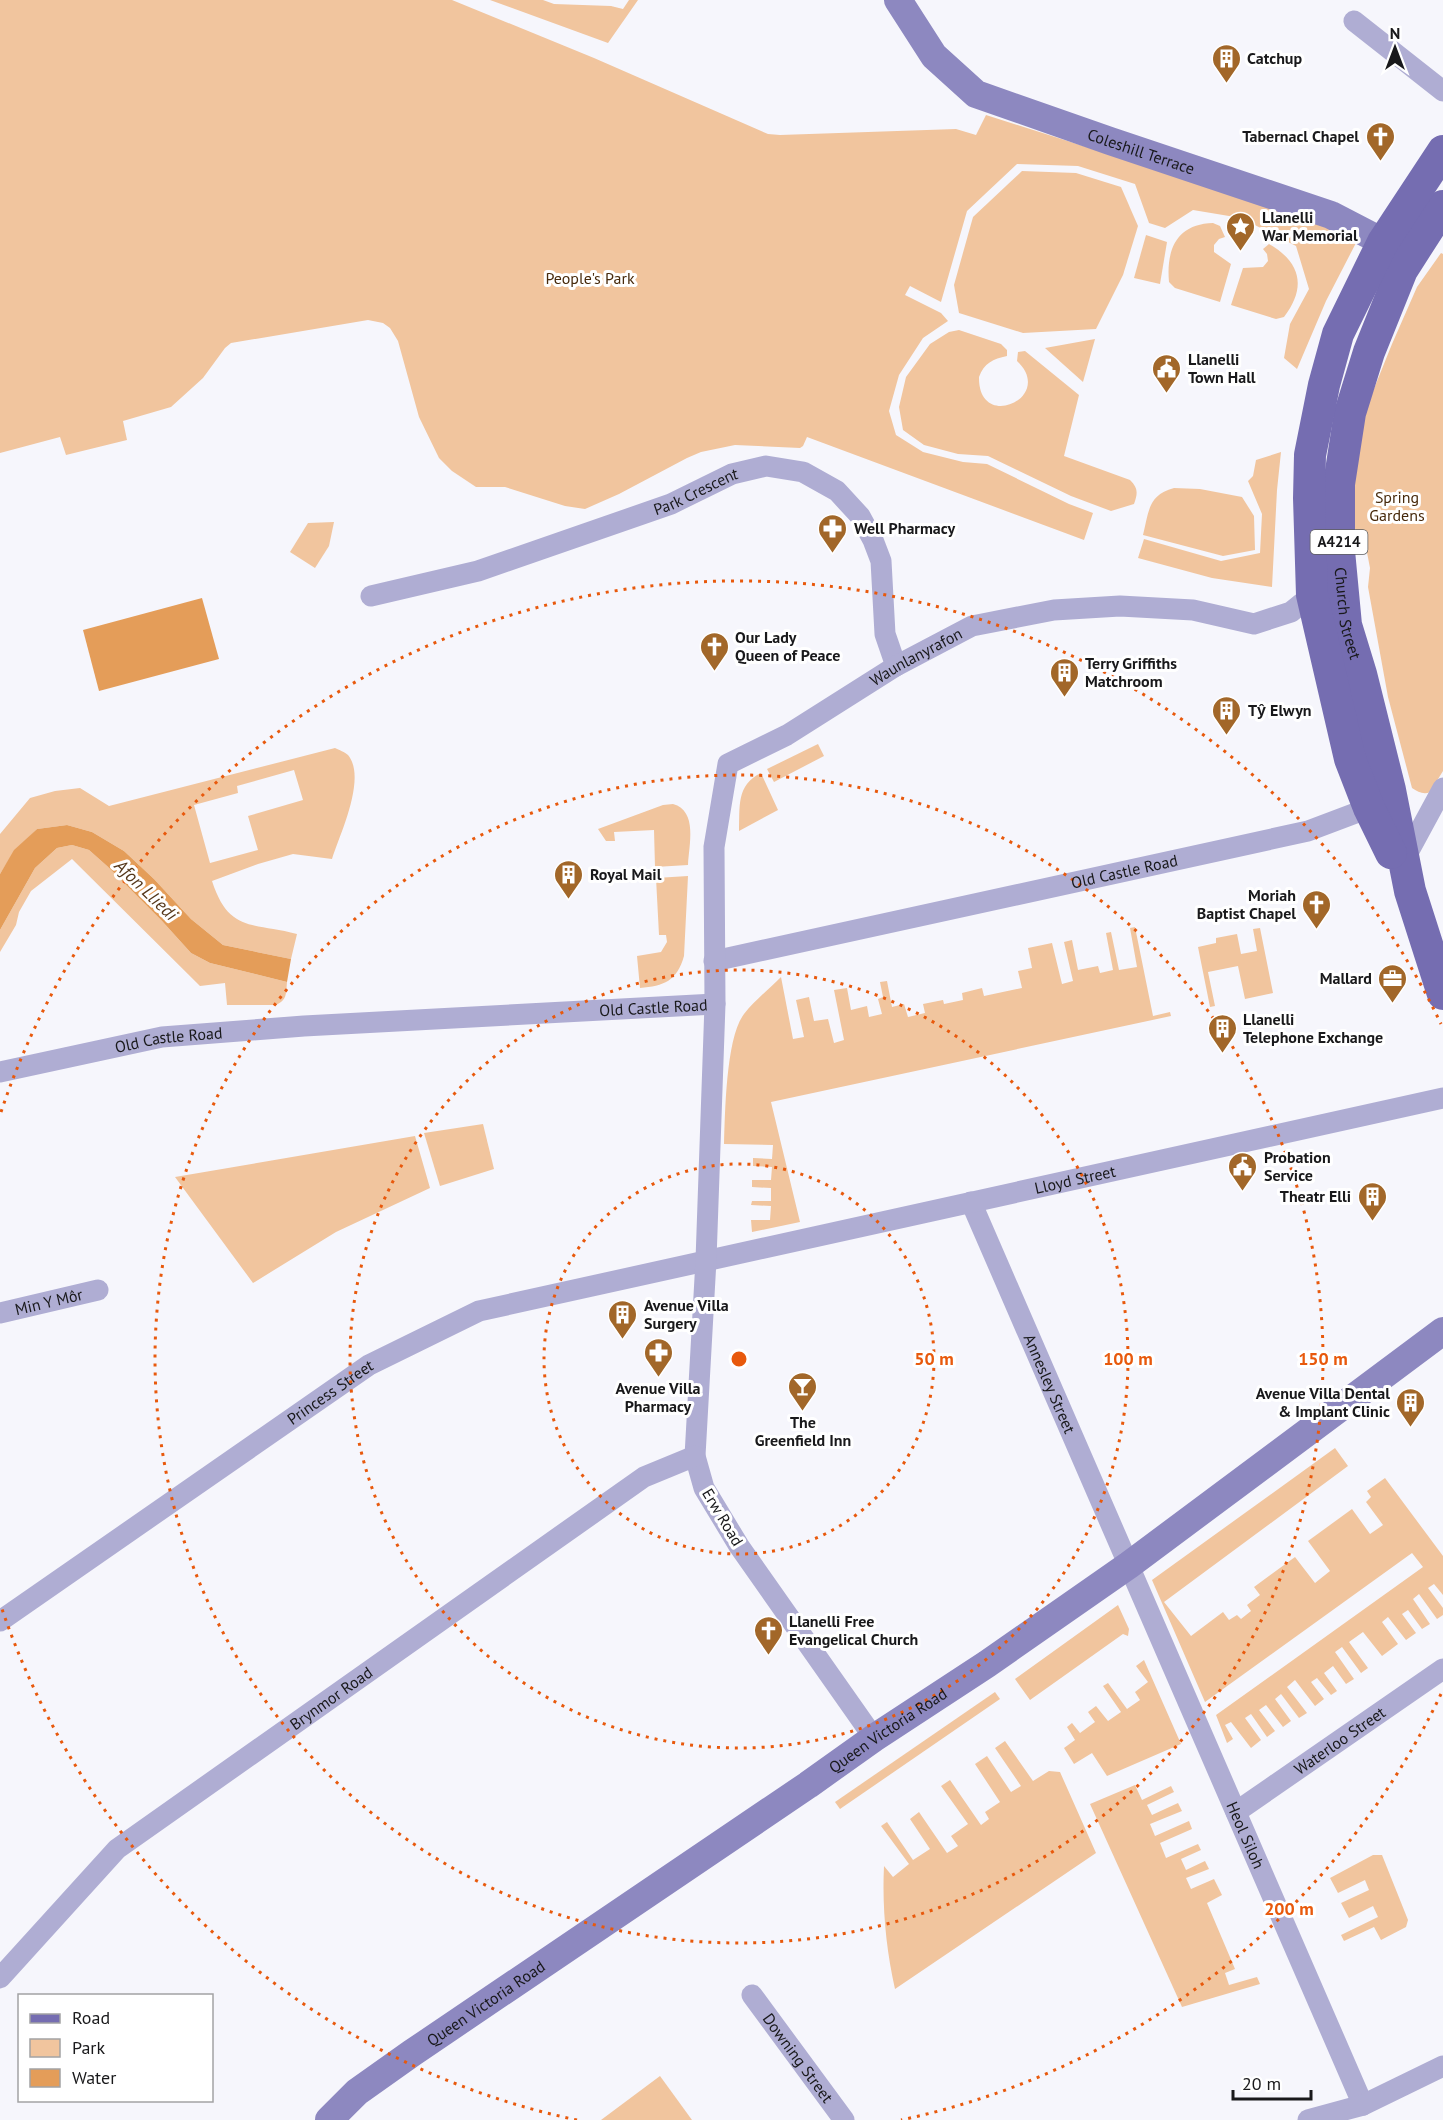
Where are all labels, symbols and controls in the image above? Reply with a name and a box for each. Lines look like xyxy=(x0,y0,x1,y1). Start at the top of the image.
north arrow xyxy=(1365,18,1425,78)
text: N xyxy=(1390,23,1400,43)
building icon: Catchup xyxy=(1210,42,1242,84)
place label: Catchup xyxy=(1247,48,1302,68)
church icon: Tabernacl Chapel xyxy=(1364,120,1396,162)
street label: Coleshill Terrace xyxy=(1085,124,1197,179)
place label: Tabernacl Chapel xyxy=(1242,126,1359,146)
place label: Llanelli War Memorial xyxy=(1262,207,1358,245)
place icon: Llanelli War Memorial xyxy=(1225,210,1257,252)
park label: People's Park xyxy=(545,268,635,288)
place label: Llanelli Town Hall xyxy=(1188,349,1256,387)
public building icon: Llanelli Town Hall xyxy=(1151,352,1183,394)
street label: Park Crescent xyxy=(651,463,740,519)
park label: Spring Gardens xyxy=(1369,487,1425,525)
pharmacy icon: Well Pharmacy xyxy=(817,512,849,554)
place label: Well Pharmacy xyxy=(854,518,955,538)
road number: A4214 xyxy=(1310,530,1368,554)
street label: Church Street xyxy=(1331,566,1366,662)
street label: Waunlanyrafon xyxy=(866,623,965,690)
place label: Our Lady Queen of Peace xyxy=(735,627,840,665)
church icon: Our Lady Queen of Peace xyxy=(698,630,730,672)
place label: Terry Griffiths Matchroom xyxy=(1085,653,1177,691)
building icon: Terry Griffiths Matchroom xyxy=(1048,656,1080,698)
building icon: Tŷ Elwyn xyxy=(1211,694,1243,736)
place label: Tŷ Elwyn xyxy=(1248,700,1312,720)
street label: Old Castle Road xyxy=(1069,850,1179,893)
water label: Afon Lliedi xyxy=(109,853,184,926)
building icon: Royal Mail xyxy=(553,858,585,900)
place label: Royal Mail xyxy=(590,864,662,884)
place label: Moriah Baptist Chapel xyxy=(1197,885,1296,923)
church icon: Moriah Baptist Chapel xyxy=(1301,888,1333,930)
office icon: Mallard xyxy=(1377,962,1409,1004)
place label: Mallard xyxy=(1320,968,1372,988)
street label: Old Castle Road xyxy=(599,994,708,1020)
place label: Llanelli Telephone Exchange xyxy=(1243,1009,1383,1047)
building icon: Llanelli Telephone Exchange xyxy=(1206,1012,1238,1054)
street label: Old Castle Road xyxy=(113,1022,223,1057)
place label: Probation Service xyxy=(1264,1147,1331,1185)
public building icon: Probation Service xyxy=(1227,1150,1259,1192)
street label: Lloyd Street xyxy=(1032,1161,1118,1198)
building icon: Theatr Elli xyxy=(1356,1180,1388,1222)
place label: Theatr Elli xyxy=(1280,1186,1351,1206)
street label: Min Y Môr xyxy=(13,1284,85,1319)
place label: Avenue Villa Surgery xyxy=(644,1295,729,1333)
building icon: Avenue Villa Surgery xyxy=(607,1298,639,1340)
street label: Annesley Street xyxy=(1019,1331,1080,1437)
pharmacy icon: Avenue Villa Pharmacy xyxy=(642,1336,674,1378)
text: 50 m xyxy=(914,1347,954,1370)
text: 100 m xyxy=(1103,1347,1153,1370)
text: 150 m xyxy=(1298,1347,1348,1370)
centre of rings xyxy=(729,1349,749,1369)
street label: Princess Street xyxy=(283,1354,377,1429)
bar icon: The Greenfield Inn xyxy=(787,1370,819,1412)
place label: Avenue Villa Pharmacy xyxy=(616,1378,700,1416)
place label: Avenue Villa Dental & Implant Clinic xyxy=(1256,1383,1390,1421)
building icon: Avenue Villa Dental & Implant Clinic xyxy=(1395,1386,1427,1428)
place label: The Greenfield Inn xyxy=(755,1412,851,1450)
street label: Erw Road xyxy=(698,1485,748,1549)
place label: Llanelli Free Evangelical Church xyxy=(789,1611,918,1649)
church icon: Llanelli Free Evangelical Church xyxy=(752,1614,784,1656)
street label: Brynmor Road xyxy=(286,1662,376,1734)
street label: Queen Victoria Road xyxy=(825,1683,951,1777)
street label: Waterloo Street xyxy=(1290,1702,1390,1779)
street label: Heol Siloh xyxy=(1222,1798,1269,1872)
text: 200 m xyxy=(1264,1897,1314,1920)
street label: Queen Victoria Road xyxy=(423,1956,549,2050)
legend xyxy=(18,1994,213,2102)
text: Road xyxy=(72,2006,110,2029)
street label: Downing Street xyxy=(759,2009,838,2107)
text: Park xyxy=(72,2036,105,2059)
scale bar xyxy=(1233,2063,1311,2101)
text: Water xyxy=(72,2066,116,2089)
text: 20 m xyxy=(1242,2072,1281,2095)

